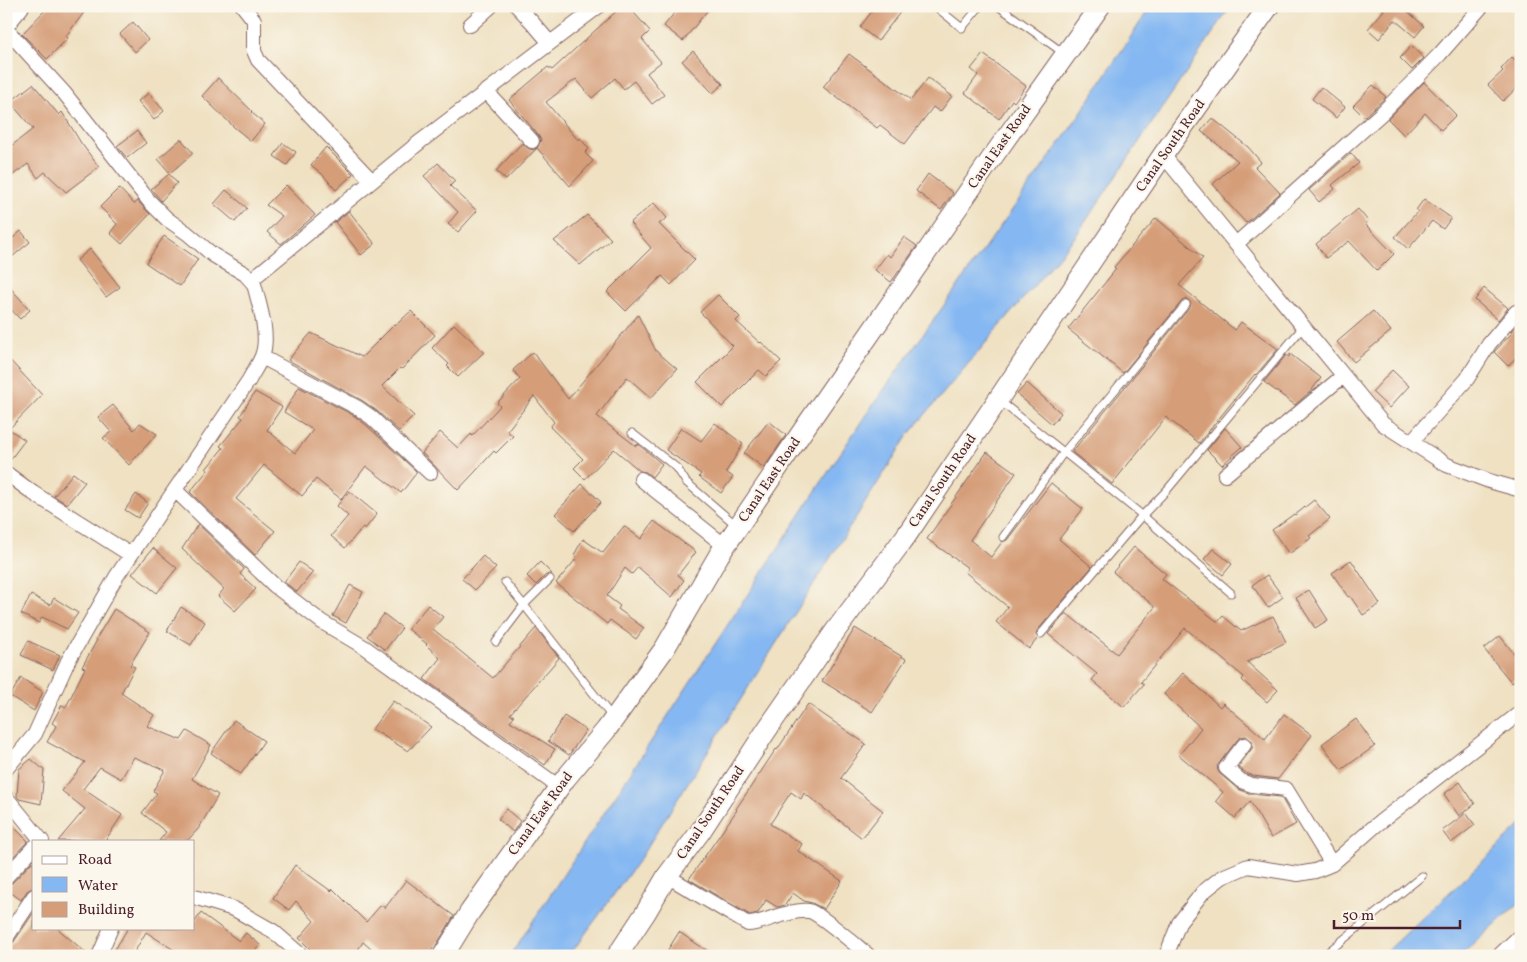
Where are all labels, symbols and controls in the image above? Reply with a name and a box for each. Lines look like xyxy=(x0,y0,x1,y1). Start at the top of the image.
street label: Canal South Road xyxy=(1132,96,1210,196)
street label: Canal East Road xyxy=(964,101,1036,193)
street label: Canal South Road xyxy=(905,430,981,532)
street label: Canal East Road xyxy=(734,434,806,526)
street label: Canal South Road xyxy=(673,762,749,864)
street label: Canal East Road xyxy=(504,768,578,860)
legend xyxy=(32,840,195,930)
text: Road xyxy=(78,850,112,871)
text: Water xyxy=(78,876,118,897)
scale bar xyxy=(1334,897,1461,929)
text: Building xyxy=(78,900,135,921)
text: 50 m xyxy=(1342,906,1374,927)

